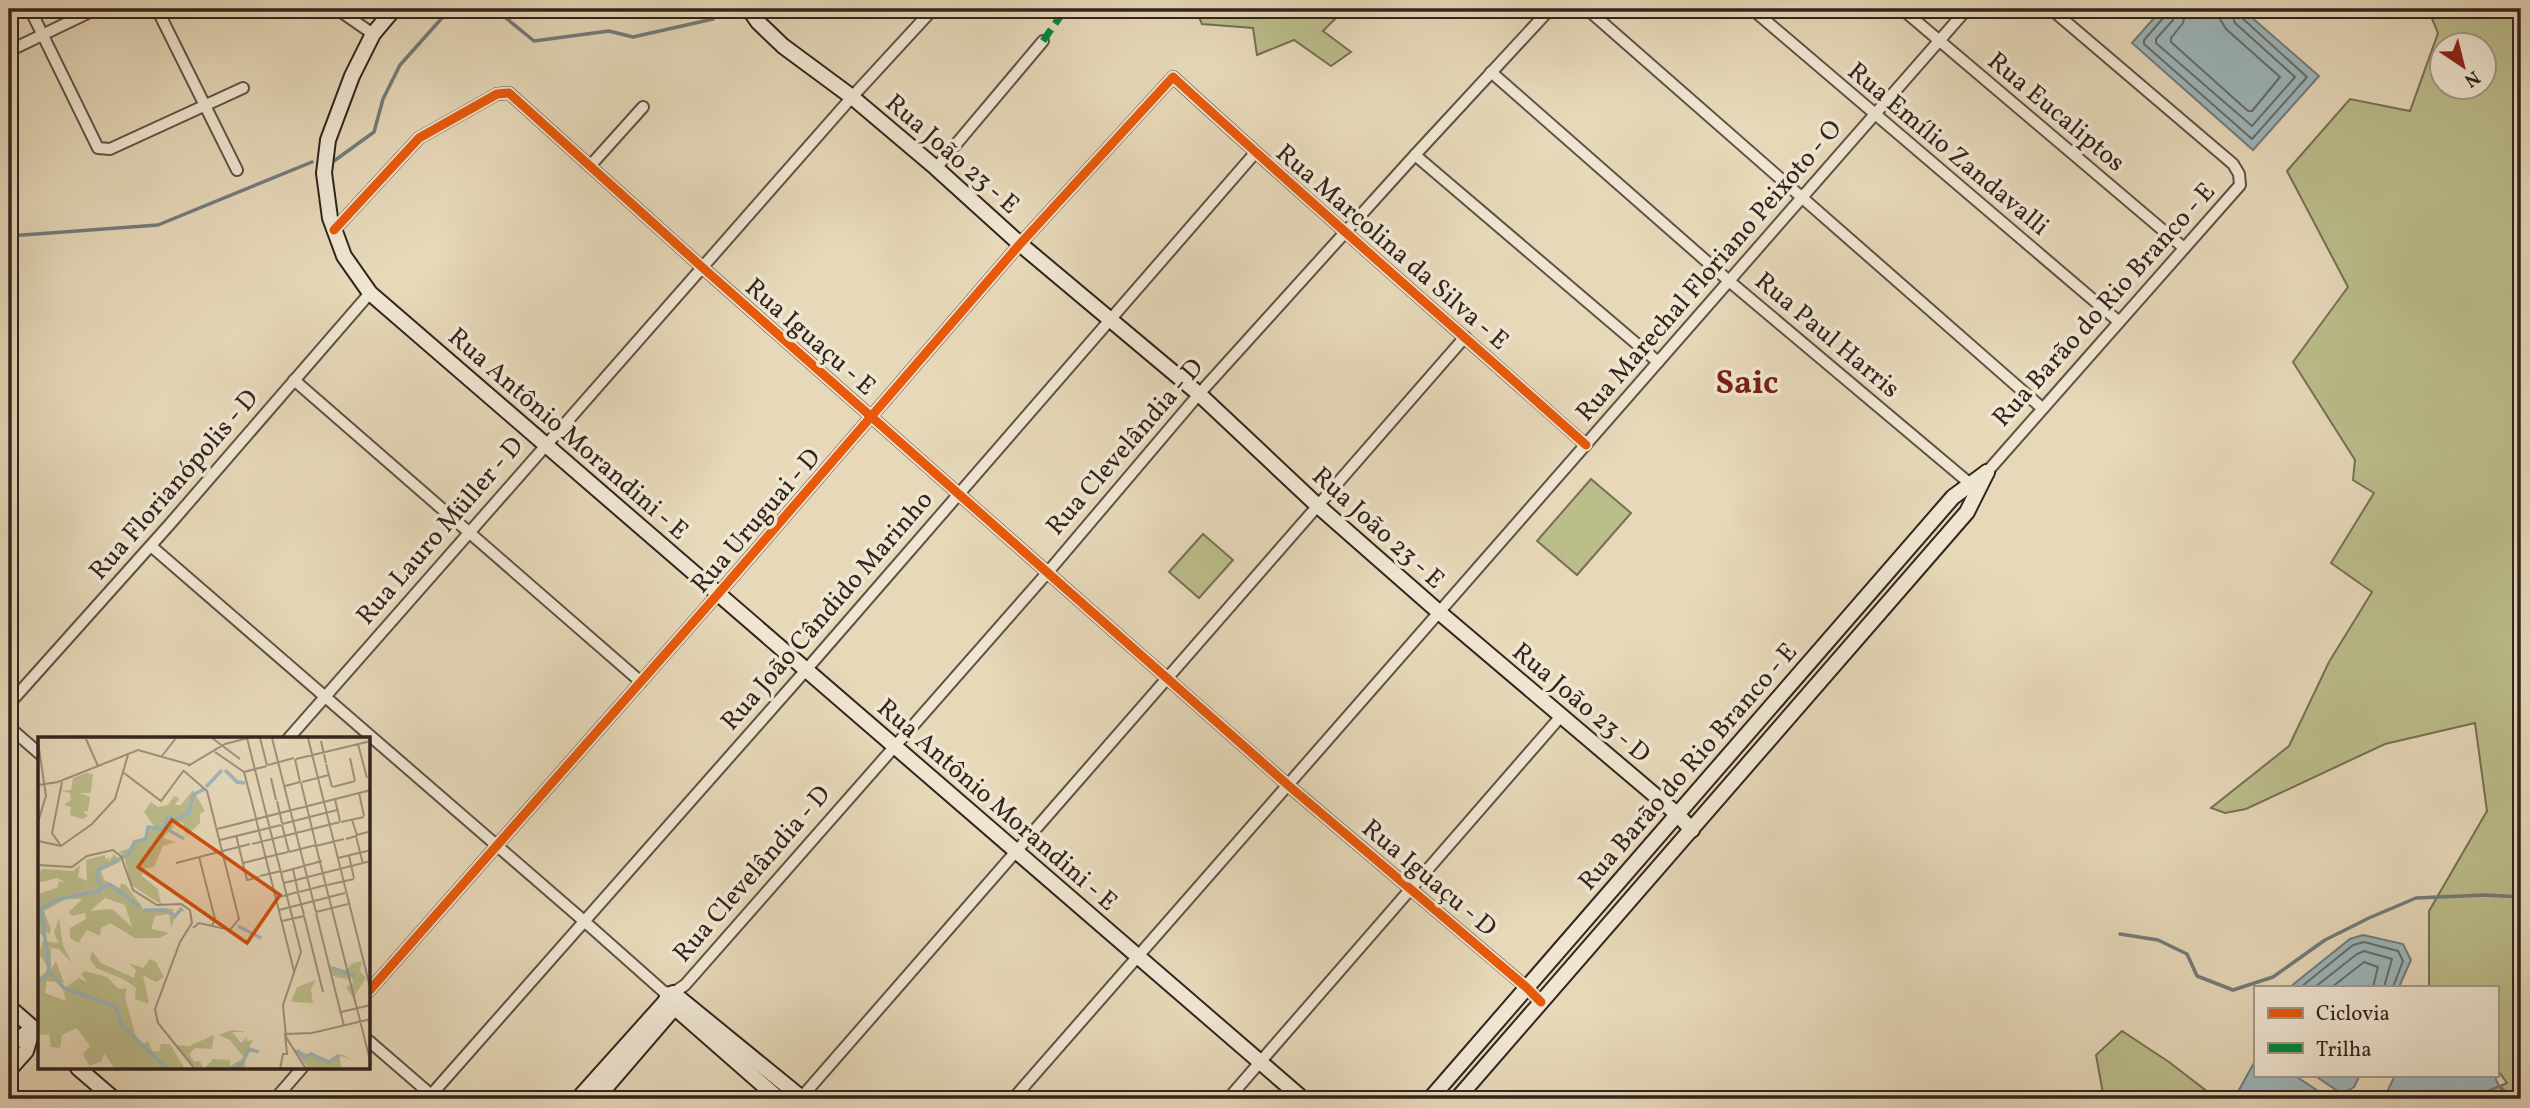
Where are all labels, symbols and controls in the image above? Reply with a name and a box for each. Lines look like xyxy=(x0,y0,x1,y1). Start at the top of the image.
north arrow xyxy=(2428,32,2498,102)
street label: Rua Eucaliptos xyxy=(1979,44,2132,181)
street label: Rua Emílio Zandavalli xyxy=(1839,54,2056,245)
text: N xyxy=(2458,64,2485,93)
street label: Rua João 23 - E xyxy=(877,86,1027,223)
street label: Rua Marechal Floriano Peixoto - O xyxy=(1568,113,1851,430)
street label: Rua Marcolina da Silva - E xyxy=(1267,136,1516,359)
street label: Rua Barão do Rio Branco - E xyxy=(1985,175,2224,435)
street label: Rua Paul Harris xyxy=(1746,264,1907,407)
street label: Rua Iguaçu - E xyxy=(736,270,883,405)
street label: Rua Antônio Morandini - E xyxy=(440,320,696,549)
street label: Rua Clevelândia - D xyxy=(1038,351,1213,544)
district label: Saic xyxy=(1716,362,1778,408)
street label: Rua Florianópolis - D xyxy=(81,382,268,589)
street label: Rua Lauro Müller - D xyxy=(349,429,533,633)
street label: Rua Uruguai - D xyxy=(683,441,830,602)
street label: Rua João 23 - E xyxy=(1303,459,1452,598)
street label: Rua João Cândido Marinho xyxy=(713,484,942,739)
street label: Rua João 23 - D xyxy=(1504,635,1658,772)
street label: Rua Barão do Rio Branco - E xyxy=(1571,636,1806,899)
street label: Rua Antônio Morandini - E xyxy=(869,691,1125,920)
inset map xyxy=(38,737,371,1070)
street label: Rua Clevelândia - D xyxy=(665,778,840,971)
street label: Rua Iguaçu - D xyxy=(1353,811,1504,946)
legend xyxy=(2254,986,2498,1076)
text: Ciclovia xyxy=(2316,1000,2390,1029)
text: Trilha xyxy=(2316,1036,2372,1065)

